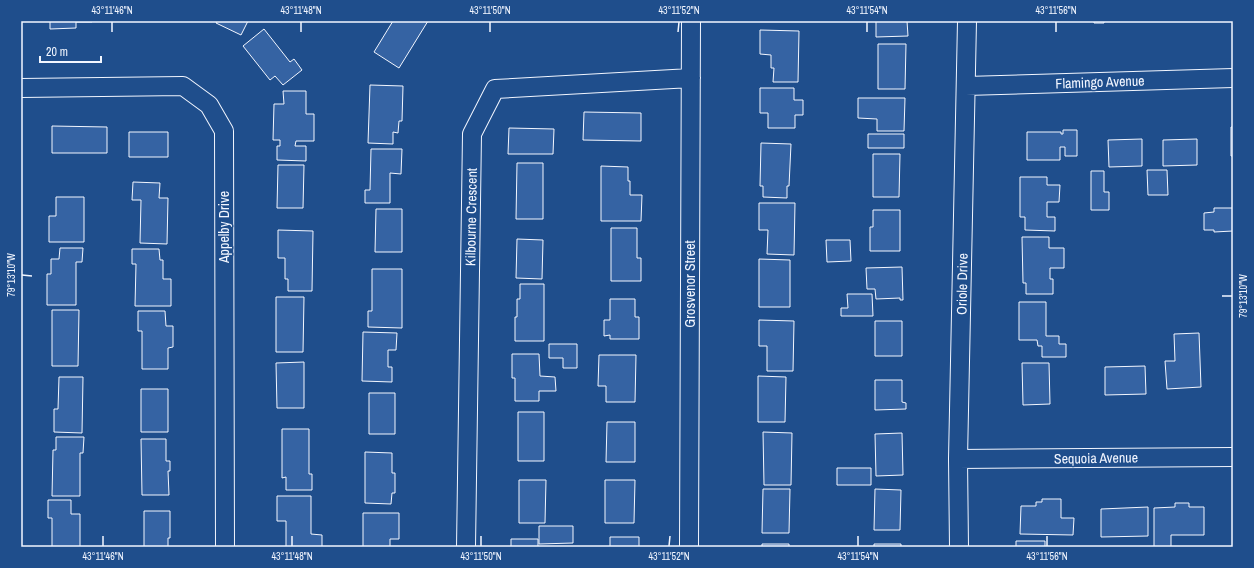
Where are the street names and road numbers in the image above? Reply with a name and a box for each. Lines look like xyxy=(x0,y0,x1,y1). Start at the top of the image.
street label: Flamingo Avenue xyxy=(1055,71,1145,93)
street label: Kilbourne Crescent xyxy=(461,168,481,266)
street label: Appelby Drive xyxy=(215,191,233,264)
street label: Grosvenor Street xyxy=(681,240,699,328)
street label: Oriole Drive xyxy=(952,253,972,315)
street label: Sequoia Avenue xyxy=(1054,448,1138,468)

